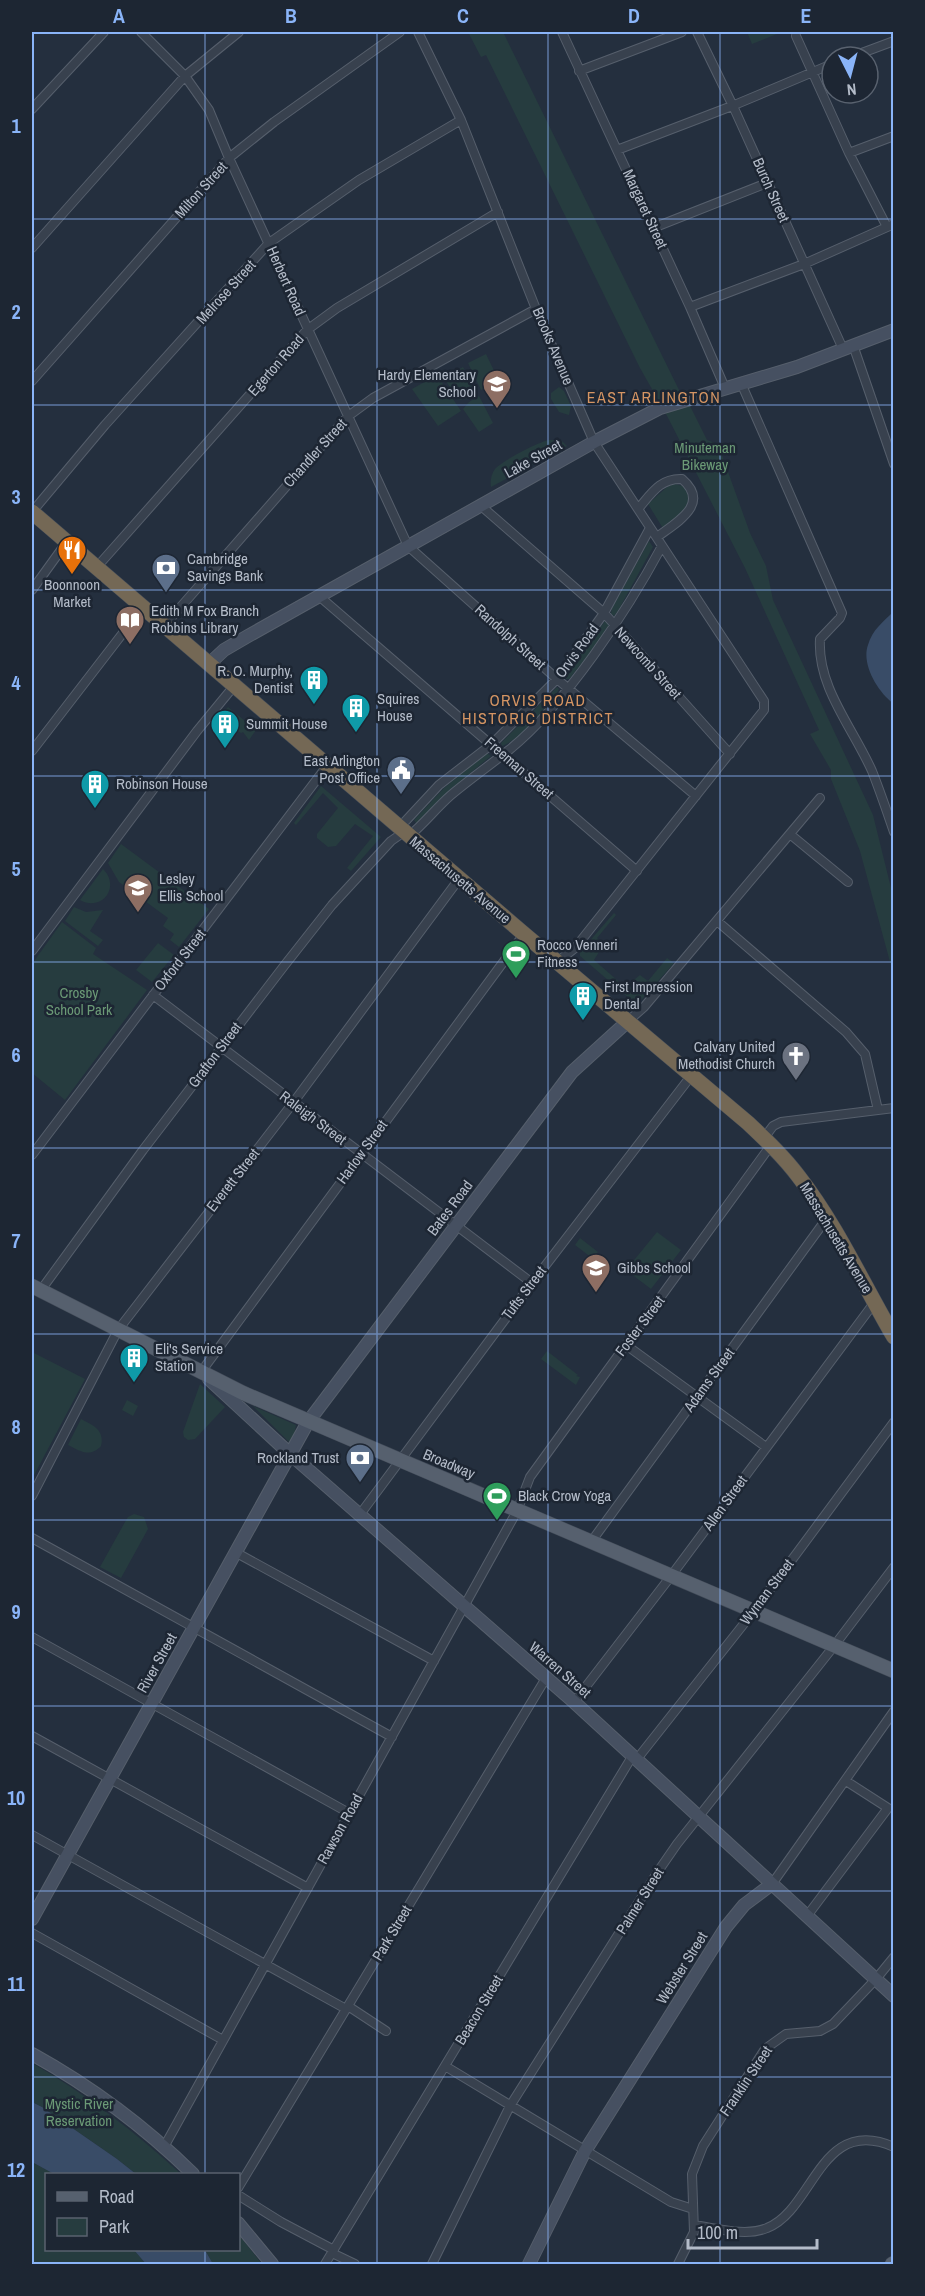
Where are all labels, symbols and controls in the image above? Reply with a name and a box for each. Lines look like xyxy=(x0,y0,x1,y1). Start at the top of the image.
text: A xyxy=(113,2,125,29)
text: B xyxy=(285,2,297,29)
text: C xyxy=(457,2,469,29)
text: D xyxy=(628,2,640,29)
text: E xyxy=(801,2,812,29)
north arrow xyxy=(820,45,880,105)
text: N xyxy=(846,78,857,101)
text: 1 xyxy=(11,112,21,139)
street label: Burch Street xyxy=(748,154,795,226)
street label: Milton Street xyxy=(169,156,232,223)
street label: Margaret Street xyxy=(618,166,673,252)
street label: Herbert Road xyxy=(262,243,311,319)
street label: Melrose Street xyxy=(191,254,261,328)
text: 2 xyxy=(11,298,21,325)
street label: Brooks Avenue xyxy=(528,304,579,388)
street label: Egerton Road xyxy=(243,329,308,400)
place label: Hardy Elementary School xyxy=(378,364,477,402)
school or university icon: Hardy Elementary School xyxy=(481,368,513,410)
district label: EAST ARLINGTON xyxy=(587,386,721,408)
street label: Chandler Street xyxy=(278,413,352,492)
street label: Lake Street xyxy=(500,434,566,483)
park label: Minuteman Bikeway xyxy=(674,437,736,475)
text: 3 xyxy=(11,483,21,510)
restaurant icon: Boonnoon Market xyxy=(56,534,88,576)
place label: Cambridge Savings Bank xyxy=(187,548,264,586)
bank icon: Cambridge Savings Bank xyxy=(150,552,182,594)
place label: Boonnoon Market xyxy=(44,574,100,612)
street label: Randolph Street xyxy=(470,599,551,675)
place label: Edith M Fox Branch Robbins Library xyxy=(151,600,259,638)
library icon: Edith M Fox Branch Robbins Library xyxy=(114,604,146,646)
street label: Orvis Road xyxy=(550,619,603,682)
street label: Newcomb Street xyxy=(610,622,687,704)
place label: R. O. Murphy, Dentist xyxy=(217,660,294,698)
building icon: R. O. Murphy, Dentist xyxy=(298,664,330,706)
text: 4 xyxy=(11,669,21,696)
place label: Squires House xyxy=(377,688,419,726)
district label: ORVIS ROAD HISTORIC DISTRICT xyxy=(462,689,614,729)
building icon: Squires House xyxy=(340,692,372,734)
building icon: Summit House xyxy=(209,708,241,750)
place label: Summit House xyxy=(246,713,328,734)
street label: Freeman Street xyxy=(480,732,559,804)
place label: East Arlington Post Office xyxy=(303,750,380,788)
public building icon: East Arlington Post Office xyxy=(385,754,417,796)
building icon: Robinson House xyxy=(79,768,111,810)
place label: Robinson House xyxy=(116,773,208,794)
street label: Massachusetts Avenue xyxy=(405,831,516,928)
text: 5 xyxy=(11,855,21,882)
place label: Lesley Ellis School xyxy=(159,868,223,906)
school or university icon: Lesley Ellis School xyxy=(122,872,154,914)
street label: Oxford Street xyxy=(149,924,211,995)
place label: Rocco Venneri Fitness xyxy=(537,934,618,972)
sports icon: Rocco Venneri Fitness xyxy=(500,938,532,980)
place label: First Impression Dental xyxy=(604,976,693,1014)
building icon: First Impression Dental xyxy=(567,980,599,1022)
park label: Crosby School Park xyxy=(46,982,113,1020)
street label: Grafton Street xyxy=(183,1017,247,1092)
place label: Calvary United Methodist Church xyxy=(678,1036,775,1074)
church icon: Calvary United Methodist Church xyxy=(780,1040,812,1082)
text: 6 xyxy=(11,1041,21,1068)
street label: Raleigh Street xyxy=(276,1086,351,1150)
street label: Harlow Street xyxy=(331,1115,392,1188)
street label: Everett Street xyxy=(201,1143,264,1216)
street label: Bates Road xyxy=(422,1176,477,1240)
street label: Massachusetts Avenue xyxy=(795,1178,878,1297)
text: 7 xyxy=(11,1227,21,1254)
school or university icon: Gibbs School xyxy=(580,1252,612,1294)
place label: Gibbs School xyxy=(617,1257,691,1278)
street label: Tufts Street xyxy=(496,1261,551,1324)
street label: Foster Street xyxy=(610,1291,670,1360)
place label: Eli's Service Station xyxy=(155,1338,223,1376)
building icon: Eli's Service Station xyxy=(118,1342,150,1384)
street label: Adams Street xyxy=(678,1343,739,1417)
text: 8 xyxy=(11,1413,21,1440)
bank icon: Rockland Trust xyxy=(344,1442,376,1484)
street label: Broadway xyxy=(420,1443,479,1484)
place label: Rockland Trust xyxy=(257,1447,340,1468)
street label: Allen Street xyxy=(697,1470,752,1535)
sports icon: Black Crow Yoga xyxy=(481,1480,513,1522)
place label: Black Crow Yoga xyxy=(518,1485,611,1506)
street label: Wyman Street xyxy=(735,1554,799,1629)
text: 9 xyxy=(11,1598,21,1625)
street label: River Street xyxy=(131,1628,182,1697)
street label: Warren Street xyxy=(525,1637,596,1703)
text: 10 xyxy=(7,1784,25,1811)
street label: Rawson Road xyxy=(312,1790,367,1868)
street label: Palmer Street xyxy=(611,1863,669,1938)
street label: Park Street xyxy=(367,1900,417,1965)
street label: Webster Street xyxy=(651,1927,712,2008)
text: 11 xyxy=(7,1970,26,1997)
street label: Beacon Street xyxy=(449,1970,508,2049)
street label: Franklin Street xyxy=(714,2041,777,2120)
park label: Mystic River Reservation xyxy=(45,2093,113,2131)
text: 12 xyxy=(7,2156,25,2183)
legend xyxy=(45,2173,240,2251)
text: Road xyxy=(99,2184,134,2209)
scale bar xyxy=(688,2212,817,2250)
text: Park xyxy=(99,2214,130,2239)
text: 100 m xyxy=(697,2220,738,2245)

